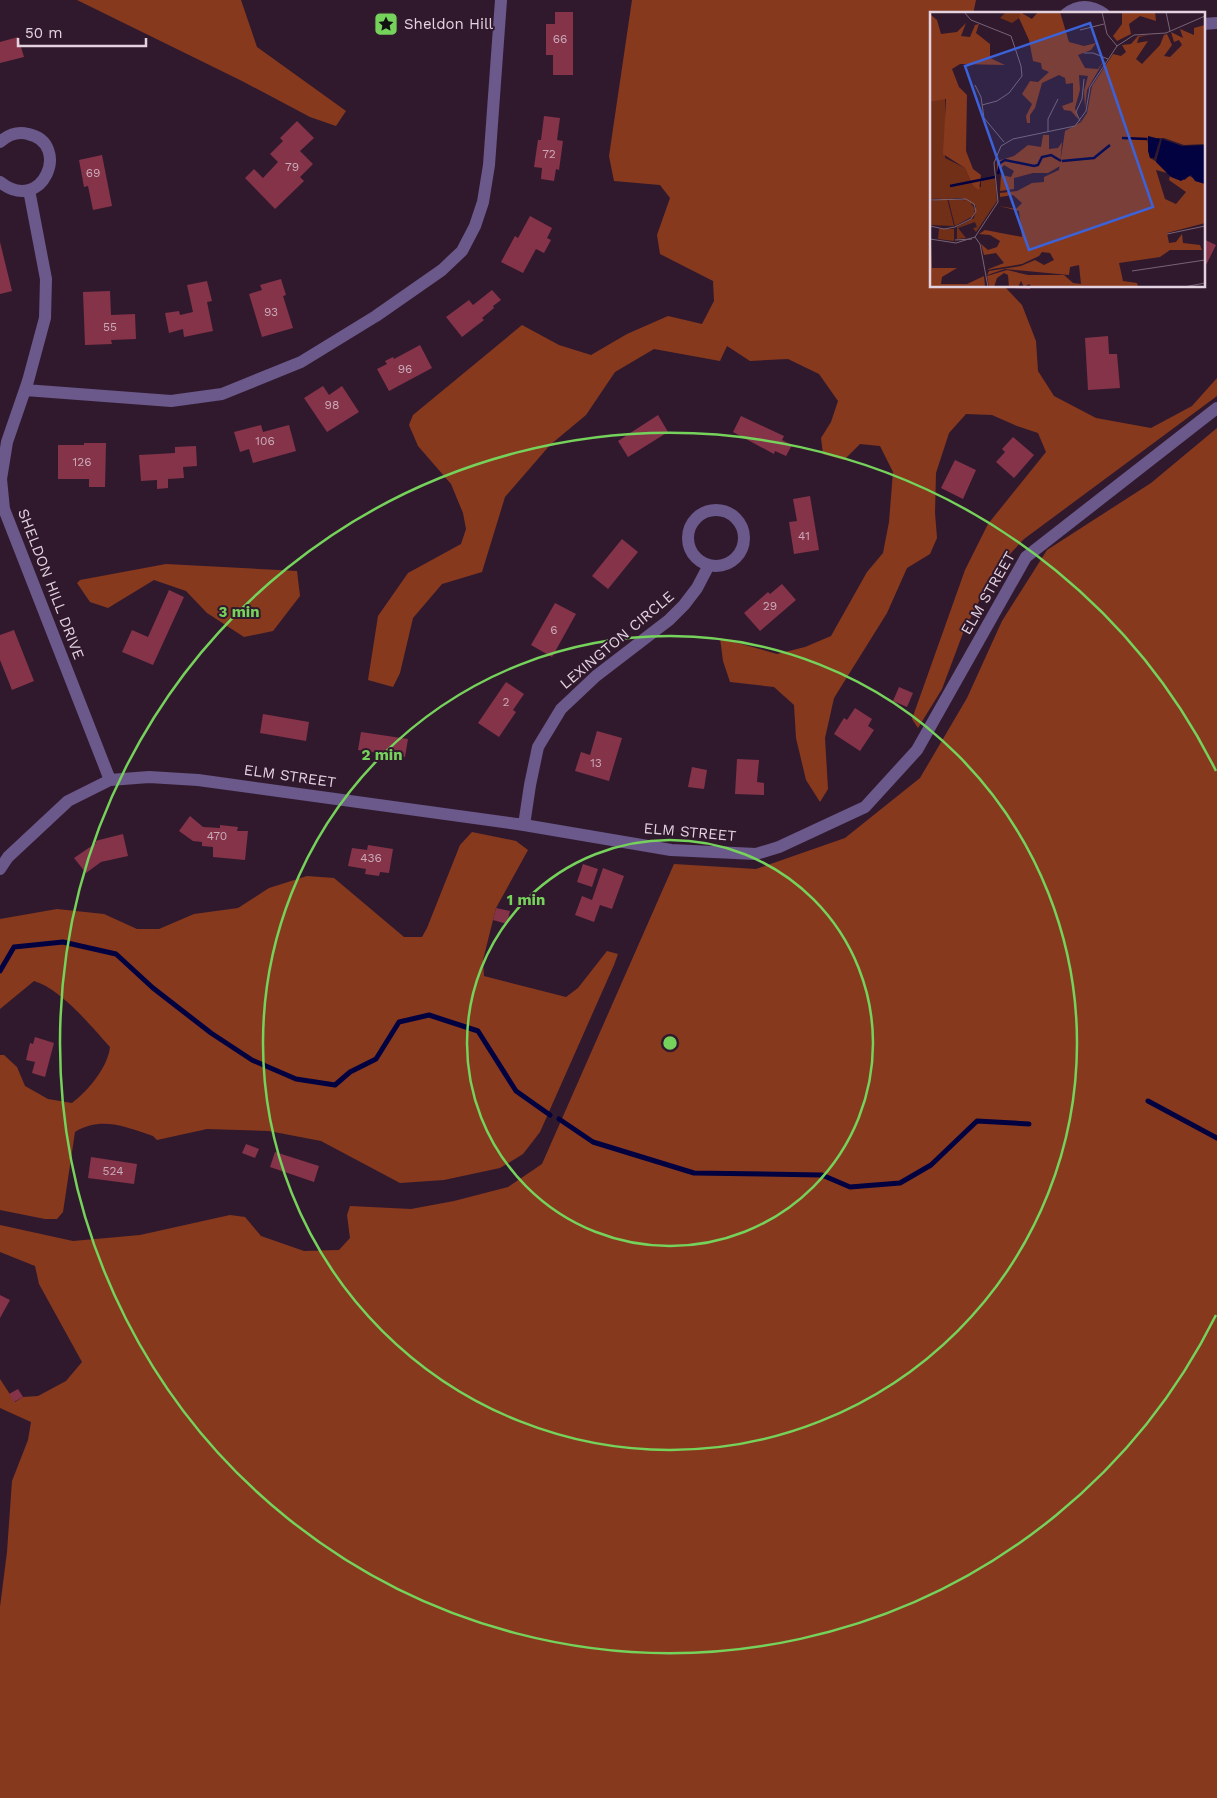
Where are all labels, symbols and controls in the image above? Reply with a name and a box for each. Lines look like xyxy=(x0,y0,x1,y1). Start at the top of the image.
place icon: Sheldon Hill xyxy=(373,11,399,37)
inset map xyxy=(930,12,1204,288)
scale bar xyxy=(18,15,145,47)
place label: Sheldon Hill xyxy=(404,15,494,33)
text: 50 m xyxy=(25,24,62,42)
house number: 66 xyxy=(553,32,567,46)
house number: 72 xyxy=(542,147,556,161)
house number: 79 xyxy=(285,160,299,174)
house number: 69 xyxy=(86,166,100,180)
house number: 93 xyxy=(264,305,278,319)
house number: 55 xyxy=(103,320,117,334)
house number: 96 xyxy=(398,362,412,376)
house number: 98 xyxy=(325,398,339,412)
house number: 106 xyxy=(255,434,275,448)
house number: 126 xyxy=(73,455,91,469)
street label: SHELDON HILL DRIVE xyxy=(14,506,88,662)
house number: 41 xyxy=(798,529,810,543)
street label: ELM STREET xyxy=(957,548,1019,638)
street label: LEXINGTON CIRCLE xyxy=(556,587,678,693)
house number: 29 xyxy=(763,599,777,613)
text: 3 min xyxy=(219,603,259,621)
house number: 6 xyxy=(550,623,558,637)
house number: 2 xyxy=(503,695,510,709)
text: 2 min xyxy=(361,746,403,764)
house number: 13 xyxy=(590,756,602,770)
street label: ELM STREET xyxy=(243,761,337,791)
street label: ELM STREET xyxy=(643,819,737,845)
house number: 470 xyxy=(207,829,227,843)
house number: 436 xyxy=(360,851,382,865)
text: 1 min xyxy=(507,891,545,909)
centre of rings xyxy=(661,1034,679,1052)
house number: 524 xyxy=(103,1164,123,1178)

